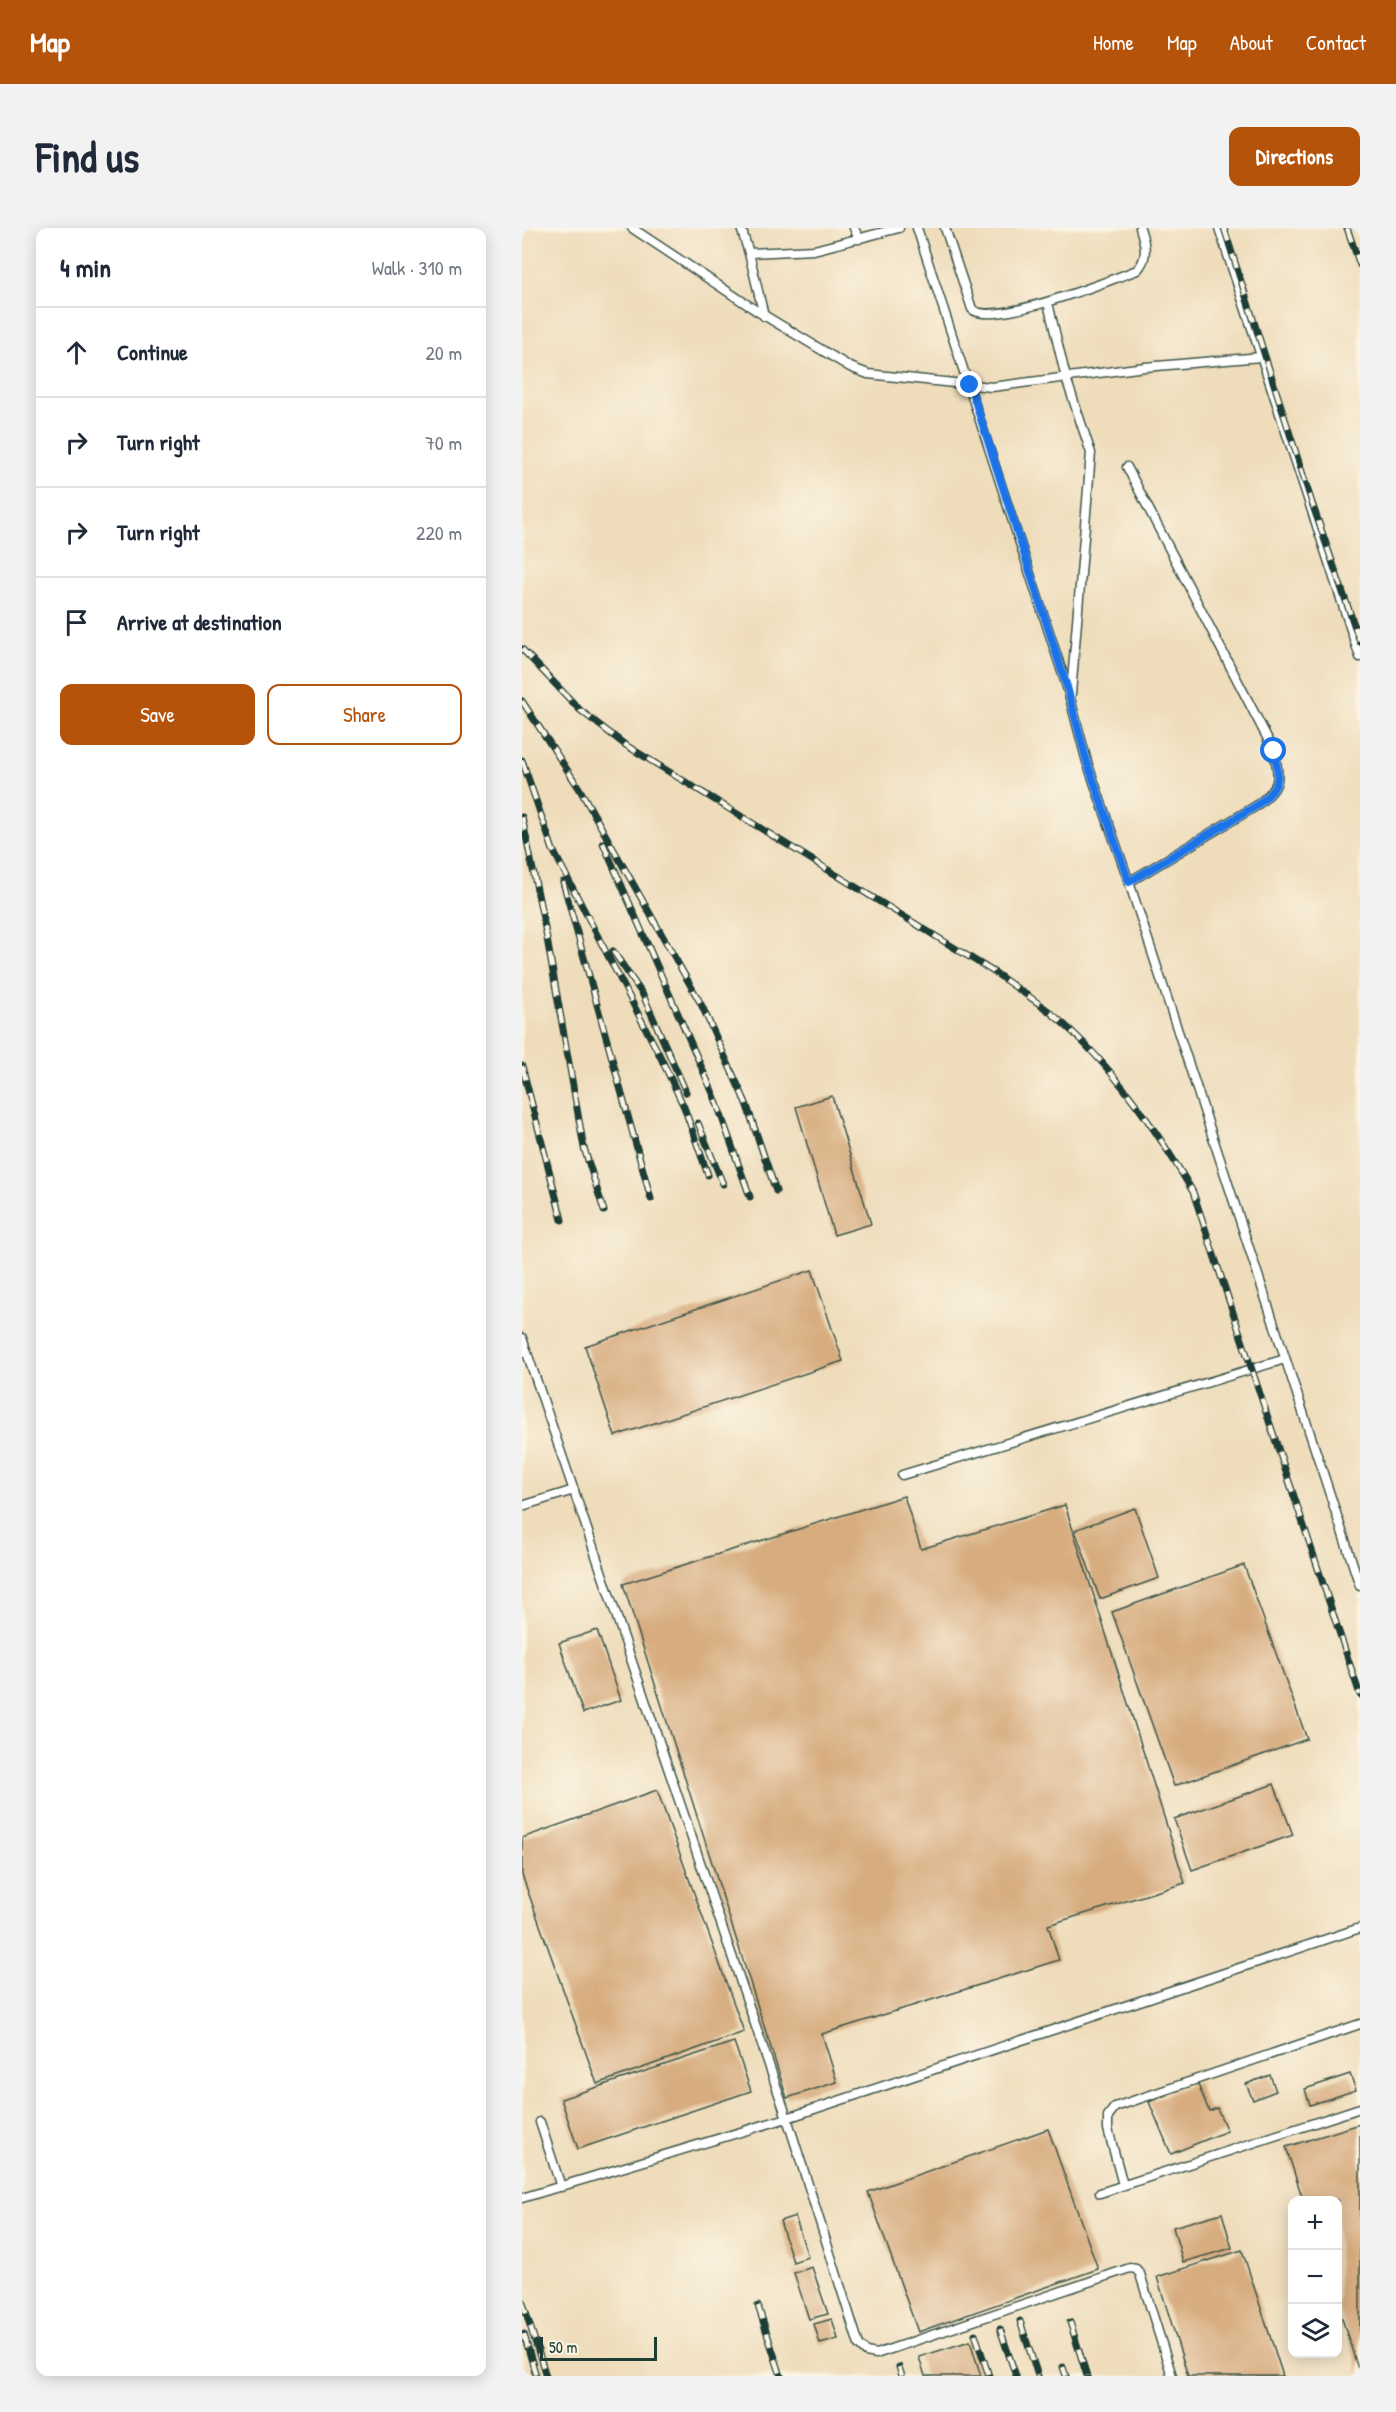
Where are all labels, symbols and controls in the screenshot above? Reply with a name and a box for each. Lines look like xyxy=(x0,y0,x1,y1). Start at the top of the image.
text: Map xyxy=(30,23,70,61)
text: Home xyxy=(1093,28,1134,57)
text: Map xyxy=(1167,28,1197,57)
text: About xyxy=(1230,28,1273,57)
text: Contact xyxy=(1306,28,1366,57)
button: Directions xyxy=(1229,127,1360,186)
text: Find us xyxy=(36,128,139,185)
text: 4 min xyxy=(60,250,111,285)
text: Walk · 310 m xyxy=(372,254,462,281)
icon: ahead xyxy=(60,336,93,369)
text: Continue xyxy=(117,337,188,367)
text: 20 m xyxy=(425,339,462,366)
route end xyxy=(956,371,982,397)
icon: right xyxy=(60,426,93,459)
text: Turn right xyxy=(117,427,200,457)
text: 70 m xyxy=(425,429,462,456)
icon: right xyxy=(60,516,93,549)
text: Turn right xyxy=(117,517,200,547)
text: 220 m xyxy=(416,519,462,546)
icon: arrive xyxy=(60,606,93,639)
text: Arrive at destination xyxy=(117,607,282,637)
button: Save xyxy=(60,684,255,745)
button: Share xyxy=(267,684,462,745)
route start xyxy=(1260,737,1286,763)
map controls xyxy=(1288,2196,1342,2358)
button: + xyxy=(1288,2196,1342,2250)
button: − xyxy=(1288,2250,1342,2304)
button: layers xyxy=(1288,2304,1342,2358)
scale bar xyxy=(540,2334,657,2362)
text: 50 m xyxy=(549,2336,578,2358)

